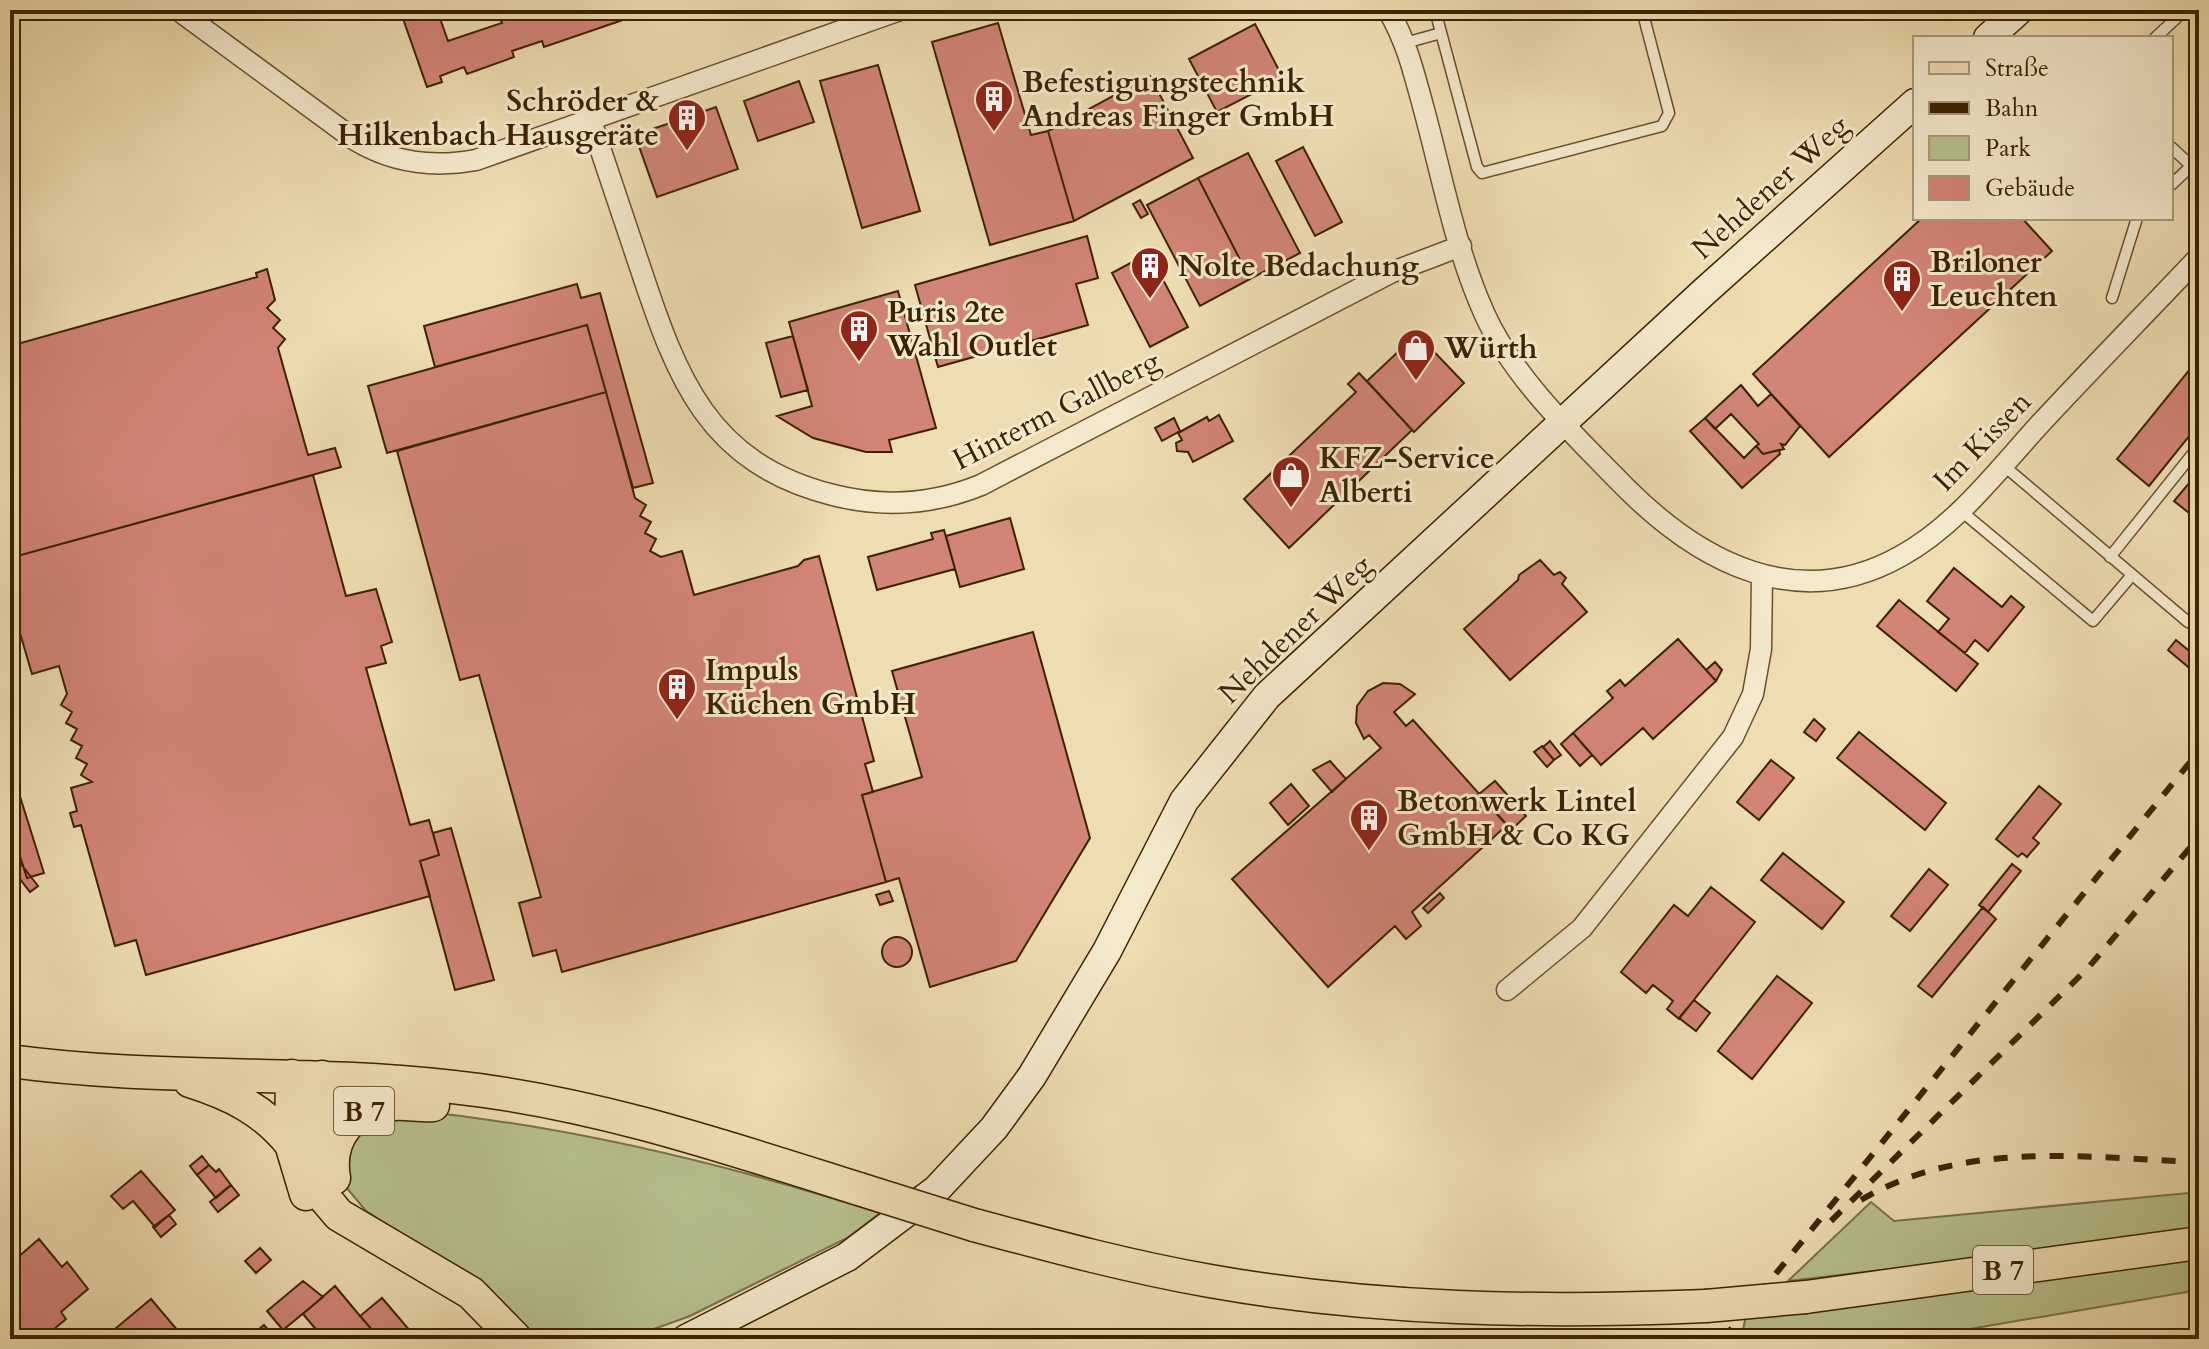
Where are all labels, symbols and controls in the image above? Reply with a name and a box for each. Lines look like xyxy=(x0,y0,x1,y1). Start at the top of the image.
legend xyxy=(1913,36,2173,220)
text: Straße xyxy=(1985,52,2049,85)
place label: Befestigungstechnik Andreas Finger GmbH xyxy=(1022,62,1334,137)
building icon: Befestigungstechnik Andreas Finger GmbH xyxy=(973,78,1015,133)
place label: Schröder & Hilkenbach Hausgeräte xyxy=(337,81,659,156)
text: Bahn xyxy=(1985,92,2039,125)
building icon: Schröder & Hilkenbach Hausgeräte xyxy=(666,97,708,152)
street label: Nehdener Weg xyxy=(1683,106,1858,269)
text: Park xyxy=(1985,132,2031,165)
text: Gebäude xyxy=(1985,172,2075,205)
place label: Briloner Leuchten xyxy=(1930,242,2058,317)
building icon: Nolte Bedachung xyxy=(1129,245,1171,300)
place label: Nolte Bedachung xyxy=(1178,246,1419,287)
building icon: Briloner Leuchten xyxy=(1881,258,1923,313)
place label: Puris 2te Wahl Outlet xyxy=(886,292,1058,367)
building icon: Puris 2te Wahl Outlet xyxy=(838,308,880,363)
shop icon: Würth xyxy=(1395,327,1437,382)
place label: Würth xyxy=(1443,328,1538,369)
street label: Hinterm Gallberg xyxy=(946,340,1167,480)
street label: Im Kissen xyxy=(1924,382,2041,501)
place label: KFZ-Service Alberti xyxy=(1319,438,1495,513)
shop icon: KFZ-Service Alberti xyxy=(1270,454,1312,509)
street label: Nehdener Weg xyxy=(1210,546,1381,713)
place label: Impuls Küchen GmbH xyxy=(705,650,916,725)
building icon: Impuls Küchen GmbH xyxy=(656,666,698,721)
place label: Betonwerk Lintel GmbH & Co KG xyxy=(1397,781,1637,856)
building icon: Betonwerk Lintel GmbH & Co KG xyxy=(1348,797,1390,852)
road number: B 7 xyxy=(334,1087,394,1135)
road number: B 7 xyxy=(1973,1246,2033,1294)

